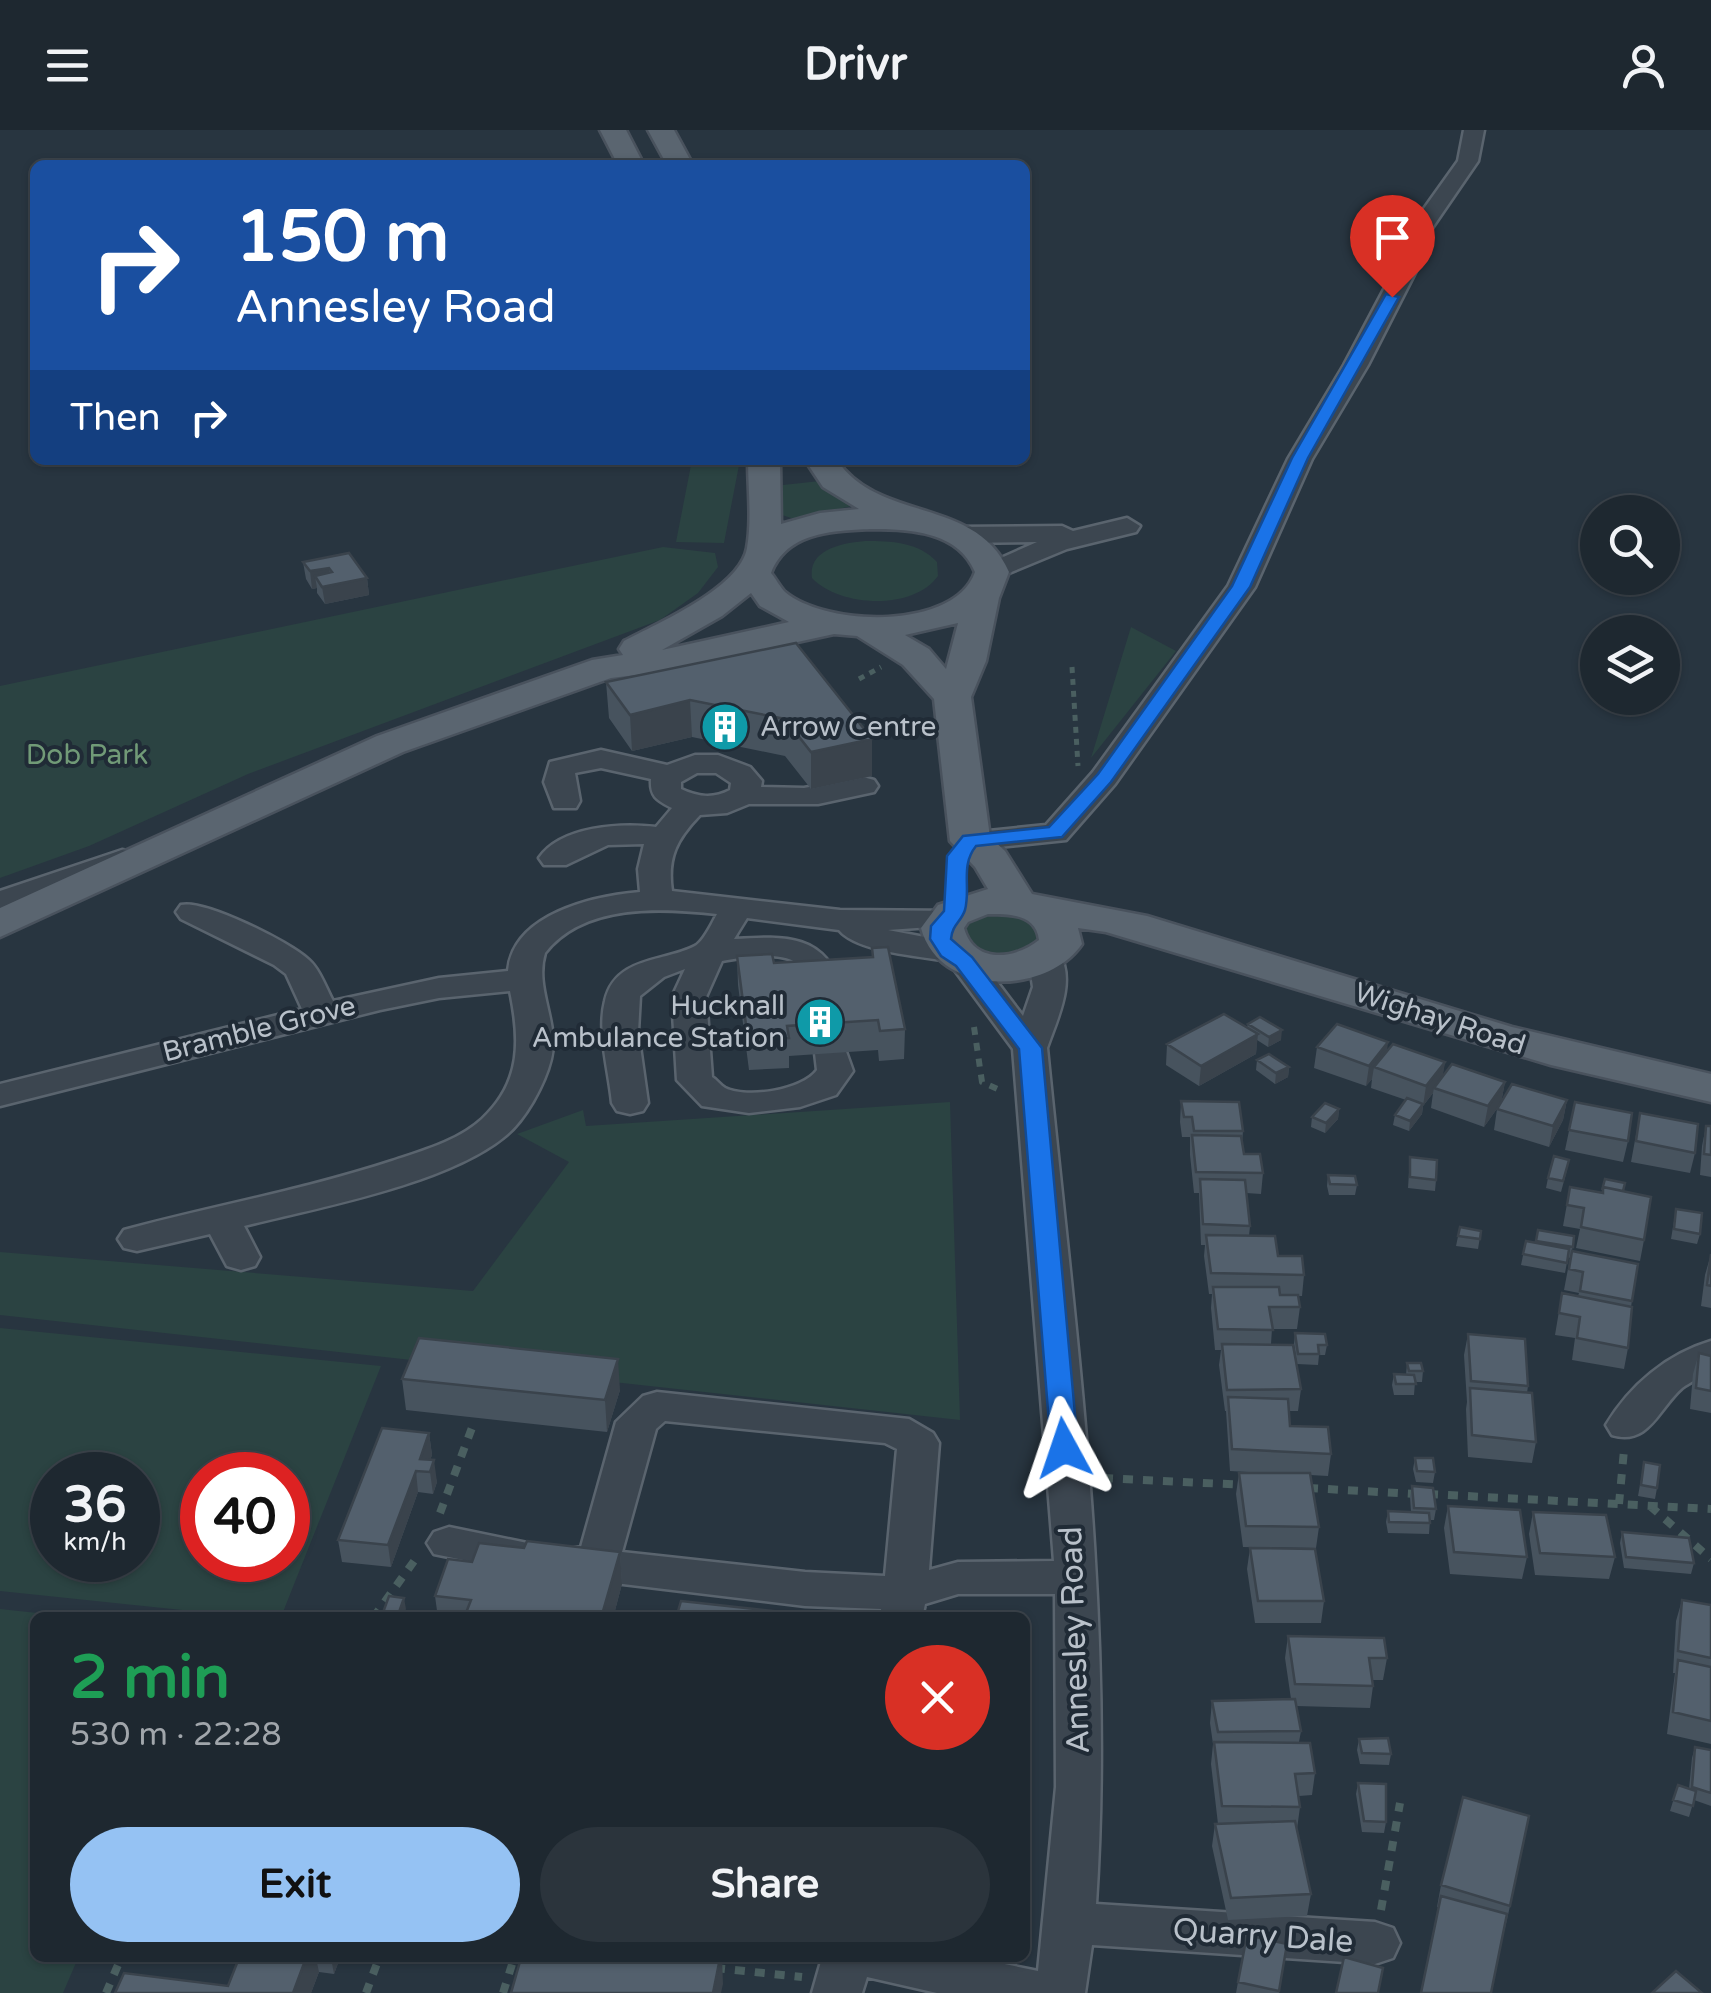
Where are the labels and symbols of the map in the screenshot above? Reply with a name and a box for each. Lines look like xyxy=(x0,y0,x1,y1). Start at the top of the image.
pin xyxy=(1350,195,1435,298)
building icon: Arrow Centre xyxy=(699,701,751,753)
place label: Arrow Centre xyxy=(760,710,936,744)
park label: Dob Park xyxy=(26,738,148,772)
street label: Wighay Road xyxy=(1350,975,1530,1063)
street label: Bramble Grove xyxy=(159,989,359,1069)
place label: Hucknall Ambulance Station xyxy=(532,989,785,1055)
building icon: Hucknall Ambulance Station xyxy=(794,996,846,1048)
position arrow xyxy=(1012,1396,1116,1500)
speed limit sign: 40 xyxy=(180,1452,310,1582)
street label: Annesley Road xyxy=(1052,1525,1098,1755)
street label: Quarry Dale xyxy=(1171,1911,1355,1961)

